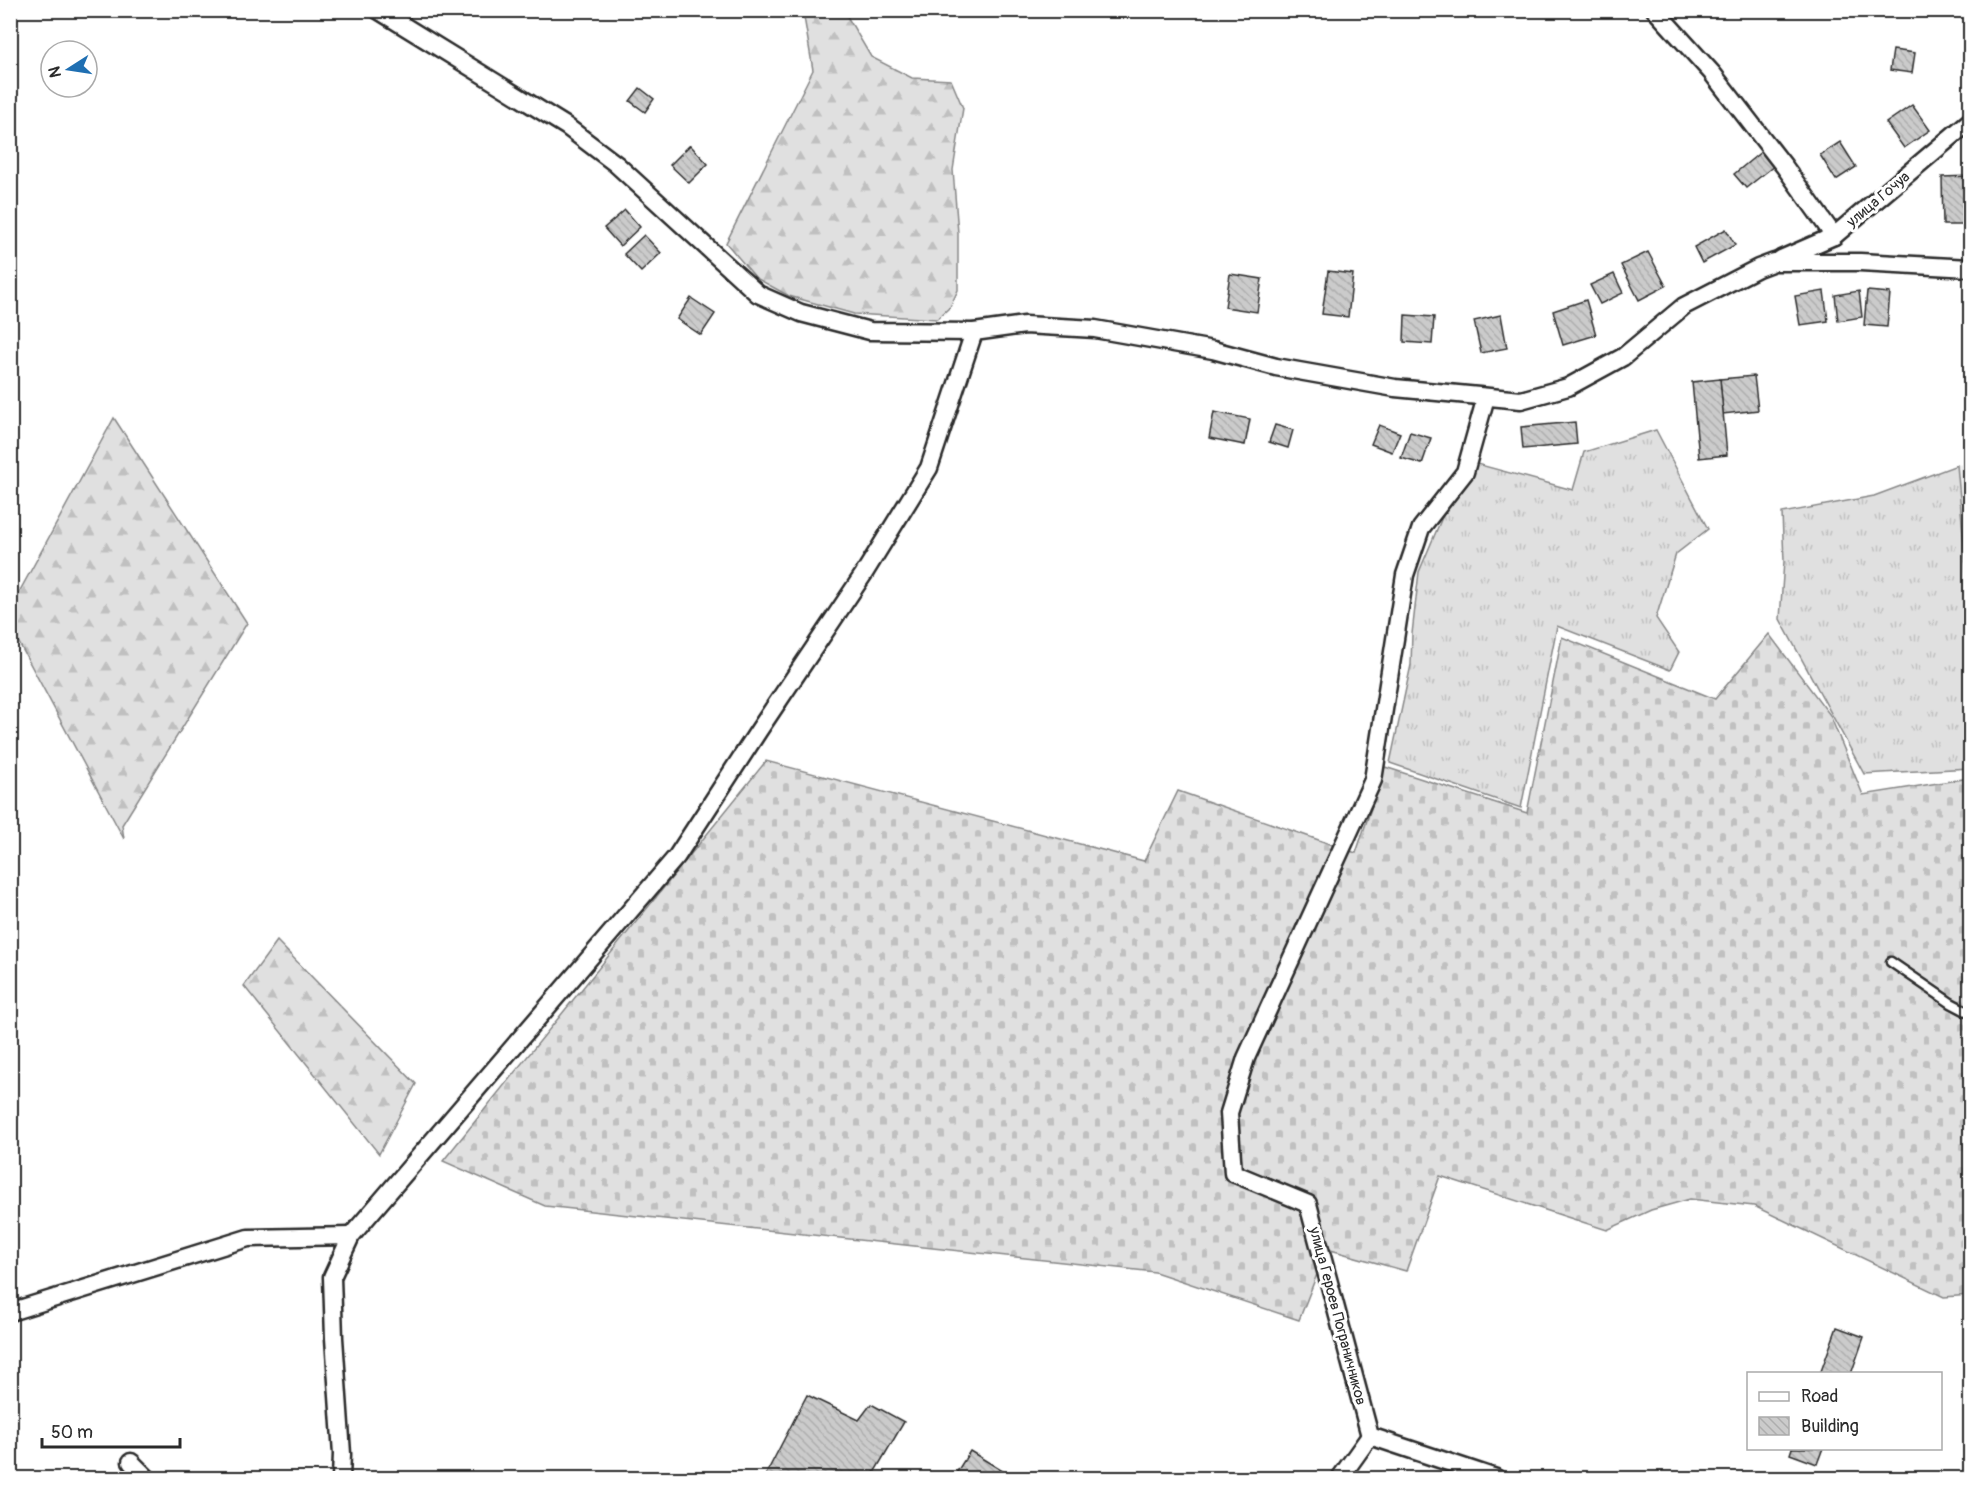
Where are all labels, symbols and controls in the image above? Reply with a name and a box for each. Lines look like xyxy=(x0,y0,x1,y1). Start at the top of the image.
north arrow xyxy=(39,39,99,99)
text: N xyxy=(44,64,66,79)
street label: улица Гочуа xyxy=(1842,167,1914,232)
street label: улица Героев Пограничников xyxy=(1304,1224,1370,1407)
legend xyxy=(1747,1372,1942,1450)
text: Road xyxy=(1801,1385,1838,1408)
scale bar xyxy=(42,1411,180,1449)
text: Building xyxy=(1801,1415,1859,1438)
text: 50 m xyxy=(51,1421,93,1444)

